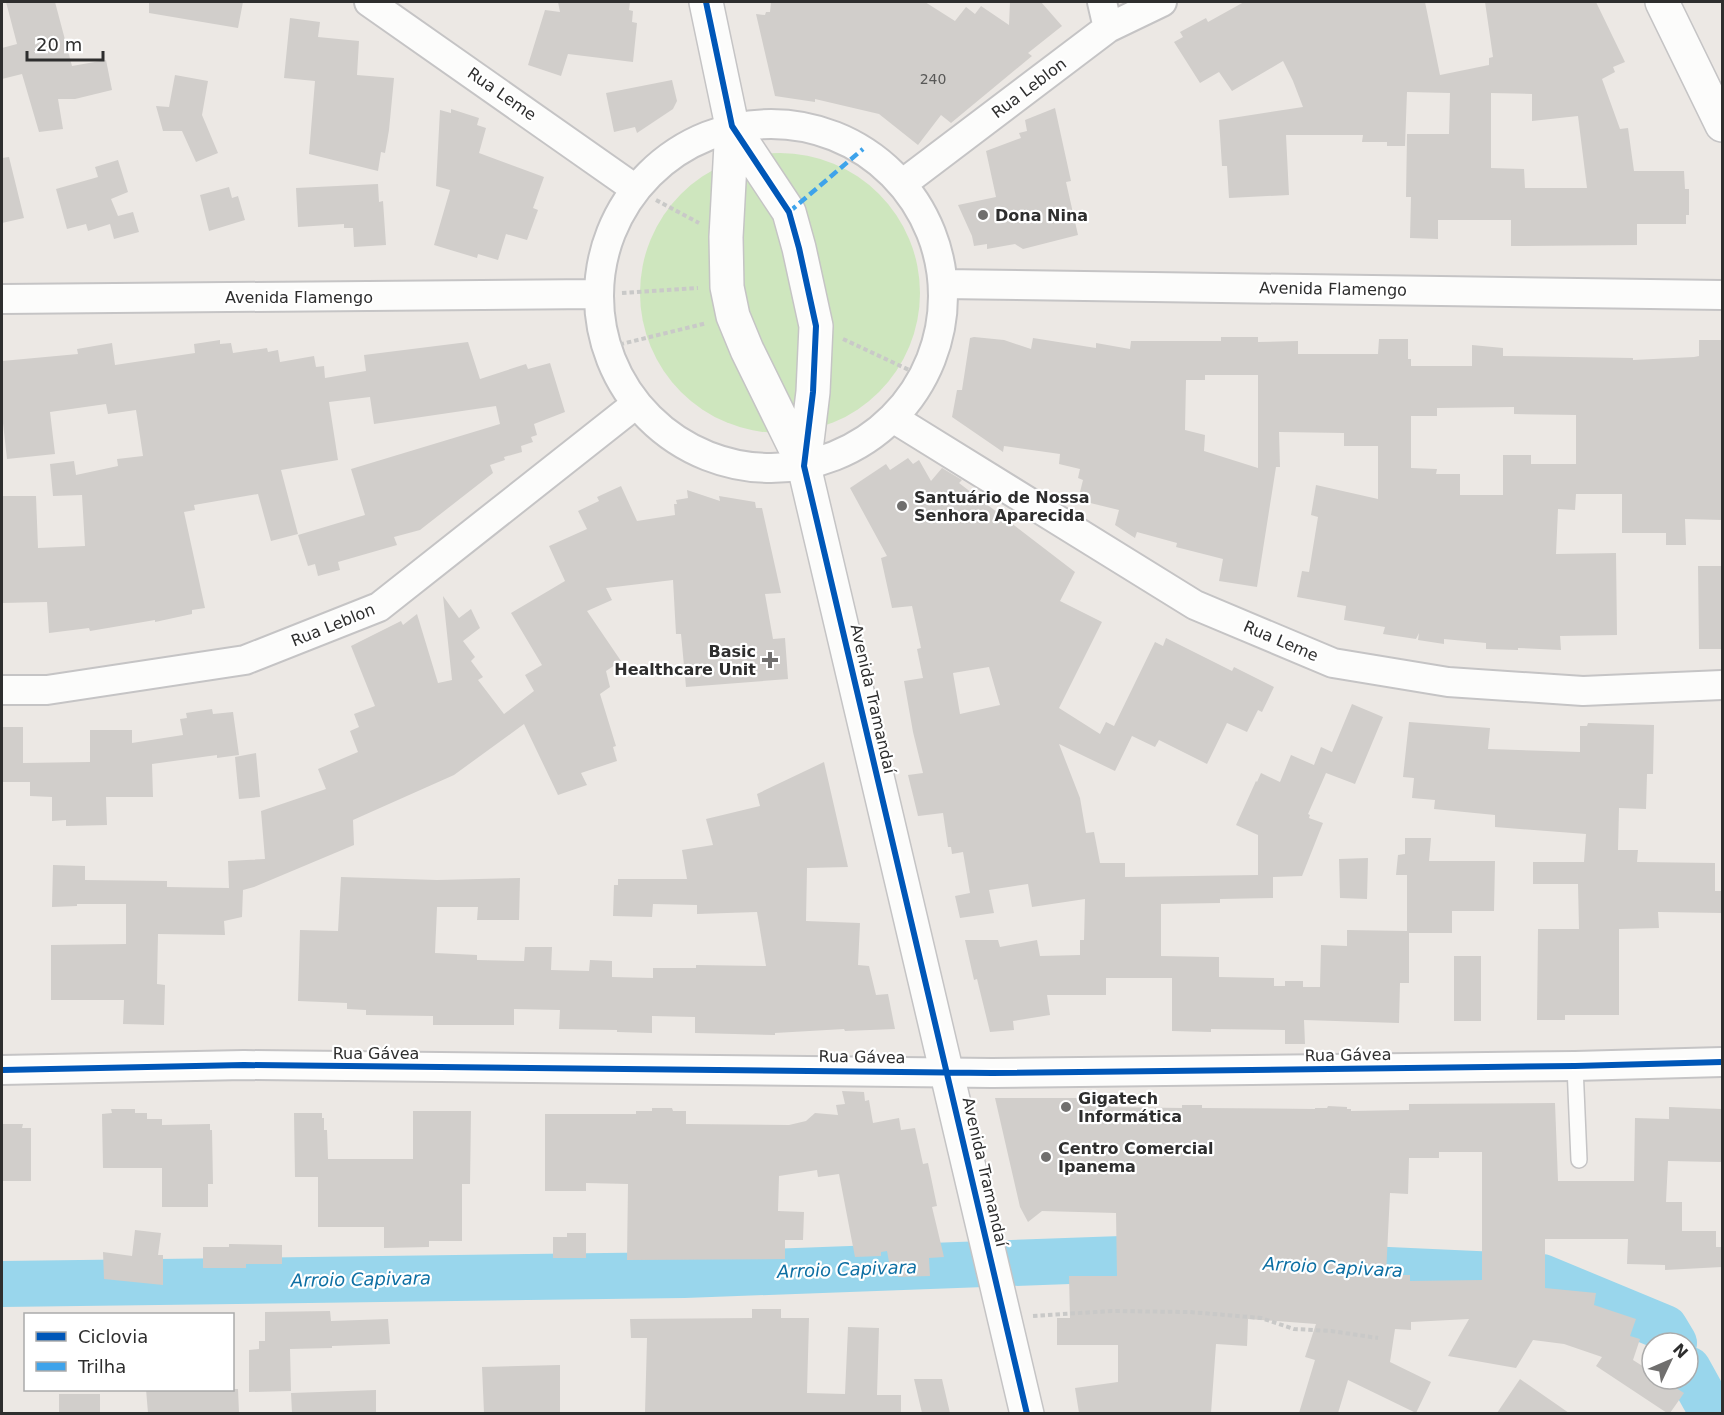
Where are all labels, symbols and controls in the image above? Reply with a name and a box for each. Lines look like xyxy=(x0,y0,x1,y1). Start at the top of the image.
scale bar xyxy=(27,24,104,62)
text: 20 m xyxy=(36,34,82,55)
street label: Rua Leblon xyxy=(988,54,1070,122)
street label: Rua Leme xyxy=(464,63,540,125)
house number: 240 xyxy=(920,71,946,87)
place label: Dona Nina xyxy=(995,206,1088,225)
marker: Dona Nina xyxy=(976,208,990,222)
street label: Avenida Flamengo xyxy=(1259,278,1407,300)
street label: Avenida Flamengo xyxy=(225,288,373,307)
place label: Santuário de Nossa Senhora Aparecida xyxy=(914,488,1090,525)
marker: Santuário de Nossa Senhora Aparecida xyxy=(895,499,909,513)
street label: Rua Leblon xyxy=(288,600,378,650)
street label: Rua Leme xyxy=(1241,617,1321,665)
street label: Avenida Tramandaí xyxy=(847,622,900,776)
place label: Basic Healthcare Unit xyxy=(614,642,756,679)
marker: Basic Healthcare Unit xyxy=(761,651,779,669)
street label: Rua Gávea xyxy=(333,1044,419,1063)
street label: Rua Gávea xyxy=(1304,1045,1392,1065)
street label: Rua Gávea xyxy=(818,1047,906,1067)
place label: Gigatech Informática xyxy=(1078,1089,1182,1126)
street label: Avenida Tramandaí xyxy=(959,1095,1012,1249)
marker: Gigatech Informática xyxy=(1059,1100,1073,1114)
place label: Centro Comercial Ipanema xyxy=(1058,1139,1213,1176)
marker: Centro Comercial Ipanema xyxy=(1039,1150,1053,1164)
water label: Arroio Capivara xyxy=(1262,1253,1403,1281)
water label: Arroio Capivara xyxy=(776,1256,917,1282)
water label: Arroio Capivara xyxy=(290,1267,431,1291)
legend xyxy=(24,1313,234,1391)
text: Ciclovia xyxy=(78,1326,148,1347)
north arrow xyxy=(1640,1331,1700,1391)
text: N xyxy=(1669,1340,1692,1362)
text: Trilha xyxy=(77,1356,126,1377)

